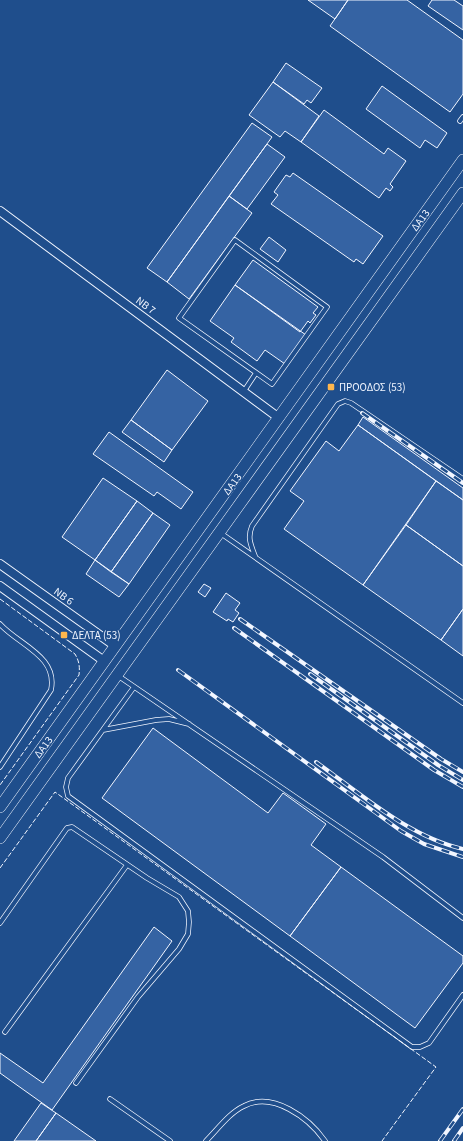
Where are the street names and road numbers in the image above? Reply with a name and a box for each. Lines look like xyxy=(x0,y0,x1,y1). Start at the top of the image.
street label: ΔΑ13 xyxy=(407,206,433,234)
street label: ΝΒ 7 xyxy=(133,293,159,318)
street label: ΔΑ13 xyxy=(219,470,245,498)
street label: ΝΒ 6 xyxy=(51,584,77,609)
street label: ΔΑ13 xyxy=(30,733,56,761)

